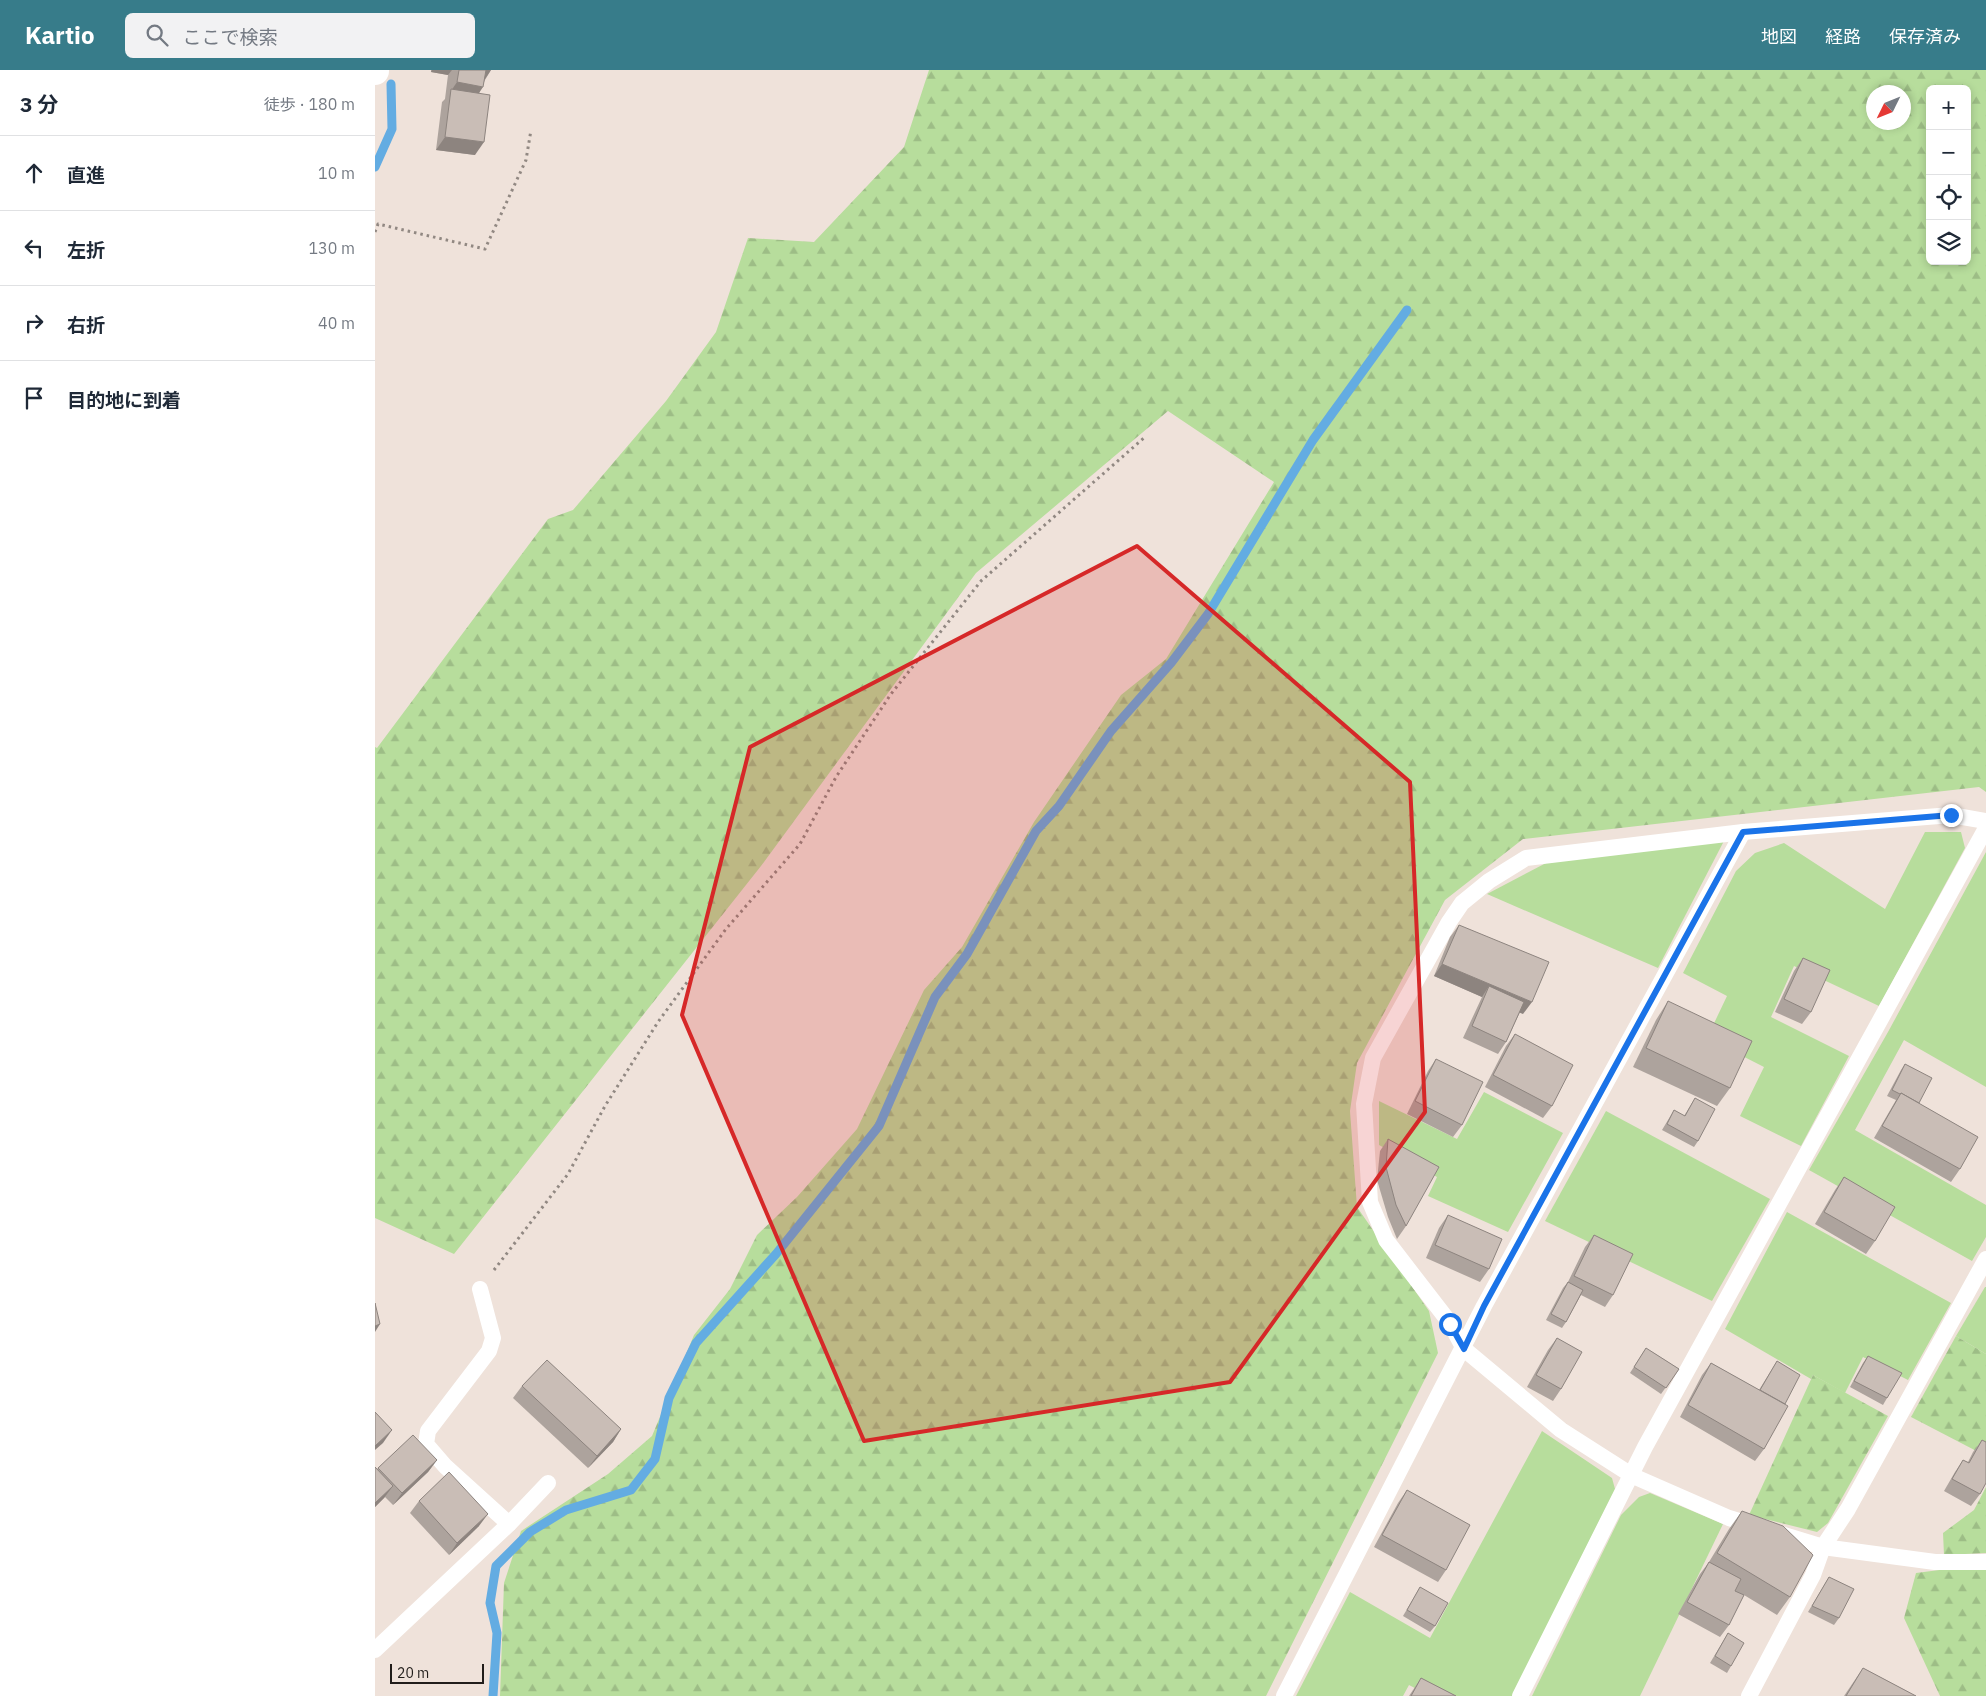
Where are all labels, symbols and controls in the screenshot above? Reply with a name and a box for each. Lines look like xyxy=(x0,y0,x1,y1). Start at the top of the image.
search box xyxy=(125,13,475,58)
text: Kartio xyxy=(25,19,95,51)
icon: search xyxy=(143,21,171,49)
text: ここで検索 xyxy=(183,25,278,49)
text: 地図 xyxy=(1761,25,1797,48)
text: 経路 xyxy=(1825,25,1861,48)
text: 保存済み xyxy=(1889,25,1961,48)
north arrow xyxy=(1866,85,1911,130)
map controls xyxy=(1926,85,1971,265)
button: + xyxy=(1926,85,1971,130)
text: 3 分 xyxy=(20,90,59,118)
text: 徒歩 · 180 m xyxy=(264,94,355,114)
button: − xyxy=(1926,130,1971,175)
icon: ahead xyxy=(20,159,48,187)
text: 直進 xyxy=(67,163,105,187)
text: 10 m xyxy=(318,163,355,183)
button: locate xyxy=(1926,175,1971,220)
button: layers xyxy=(1926,220,1971,265)
icon: left xyxy=(20,234,48,262)
text: 左折 xyxy=(67,238,105,262)
text: 130 m xyxy=(308,238,355,258)
icon: right xyxy=(20,309,48,337)
text: 右折 xyxy=(67,313,105,337)
text: 40 m xyxy=(318,313,355,333)
icon: arrive xyxy=(20,384,48,412)
text: 目的地に到着 xyxy=(67,388,181,412)
route end xyxy=(1940,804,1963,827)
route start xyxy=(1439,1313,1462,1336)
scale bar xyxy=(390,1661,484,1684)
text: 20 m xyxy=(397,1664,429,1682)

